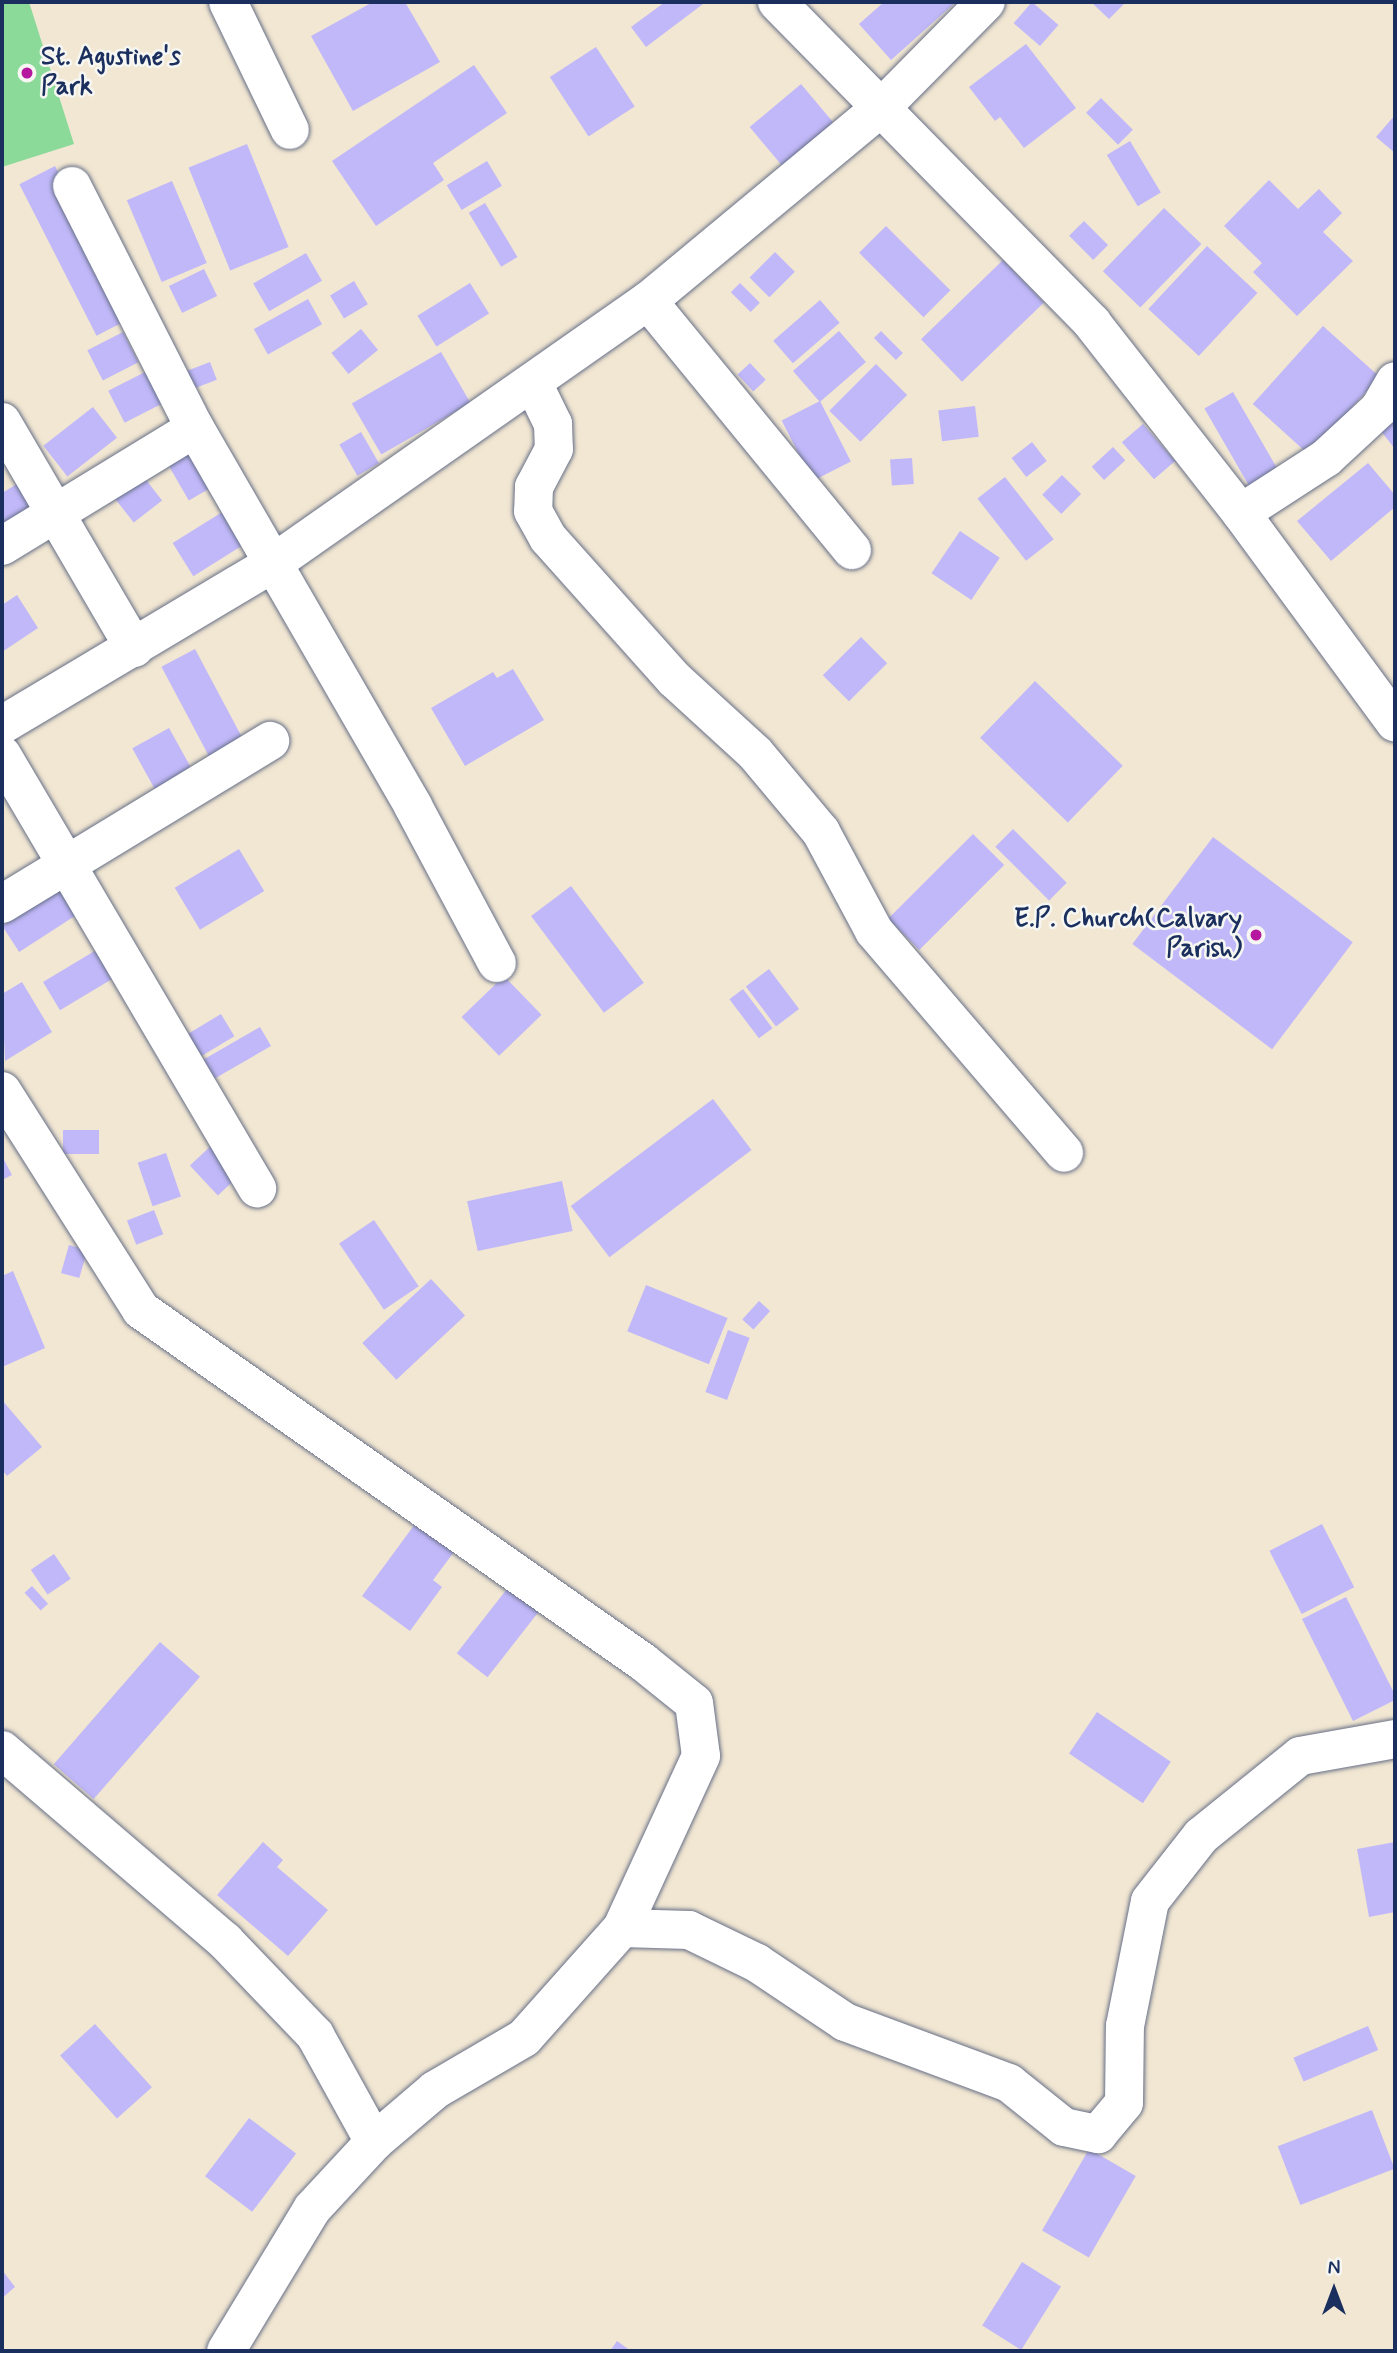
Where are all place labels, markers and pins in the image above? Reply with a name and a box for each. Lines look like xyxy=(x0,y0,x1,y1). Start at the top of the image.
place label: St. Agustine's Park xyxy=(41,42,181,104)
marker: St. Agustine's Park xyxy=(19,65,35,81)
place label: E.P. Church(Calvary Parish) xyxy=(1014,904,1242,965)
marker: E.P. Church(Calvary Parish) xyxy=(1248,927,1264,943)

